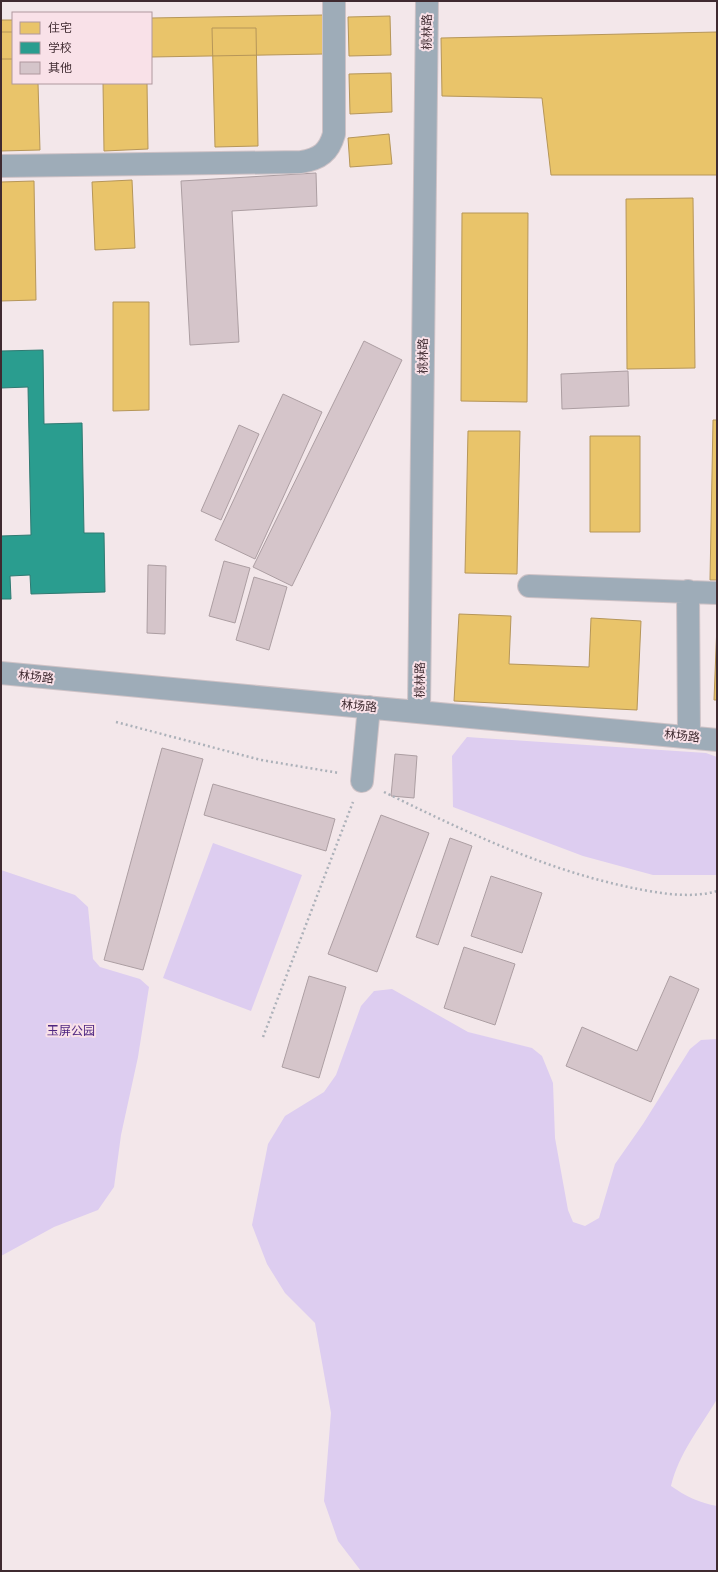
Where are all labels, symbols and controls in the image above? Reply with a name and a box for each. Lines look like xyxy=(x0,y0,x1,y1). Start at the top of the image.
legend xyxy=(12,12,152,84)
street label: 桃林路 xyxy=(420,14,434,50)
text: 住宅 xyxy=(48,21,72,35)
text: 学校 xyxy=(48,41,72,55)
text: 其他 xyxy=(48,61,72,75)
street label: 桃林路 xyxy=(416,338,430,374)
street label: 桃林路 xyxy=(413,662,427,698)
street label: 林场路 xyxy=(17,668,55,686)
street label: 林场路 xyxy=(340,697,378,715)
street label: 林场路 xyxy=(663,727,701,745)
park label: 玉屏公园 xyxy=(47,1024,95,1038)

